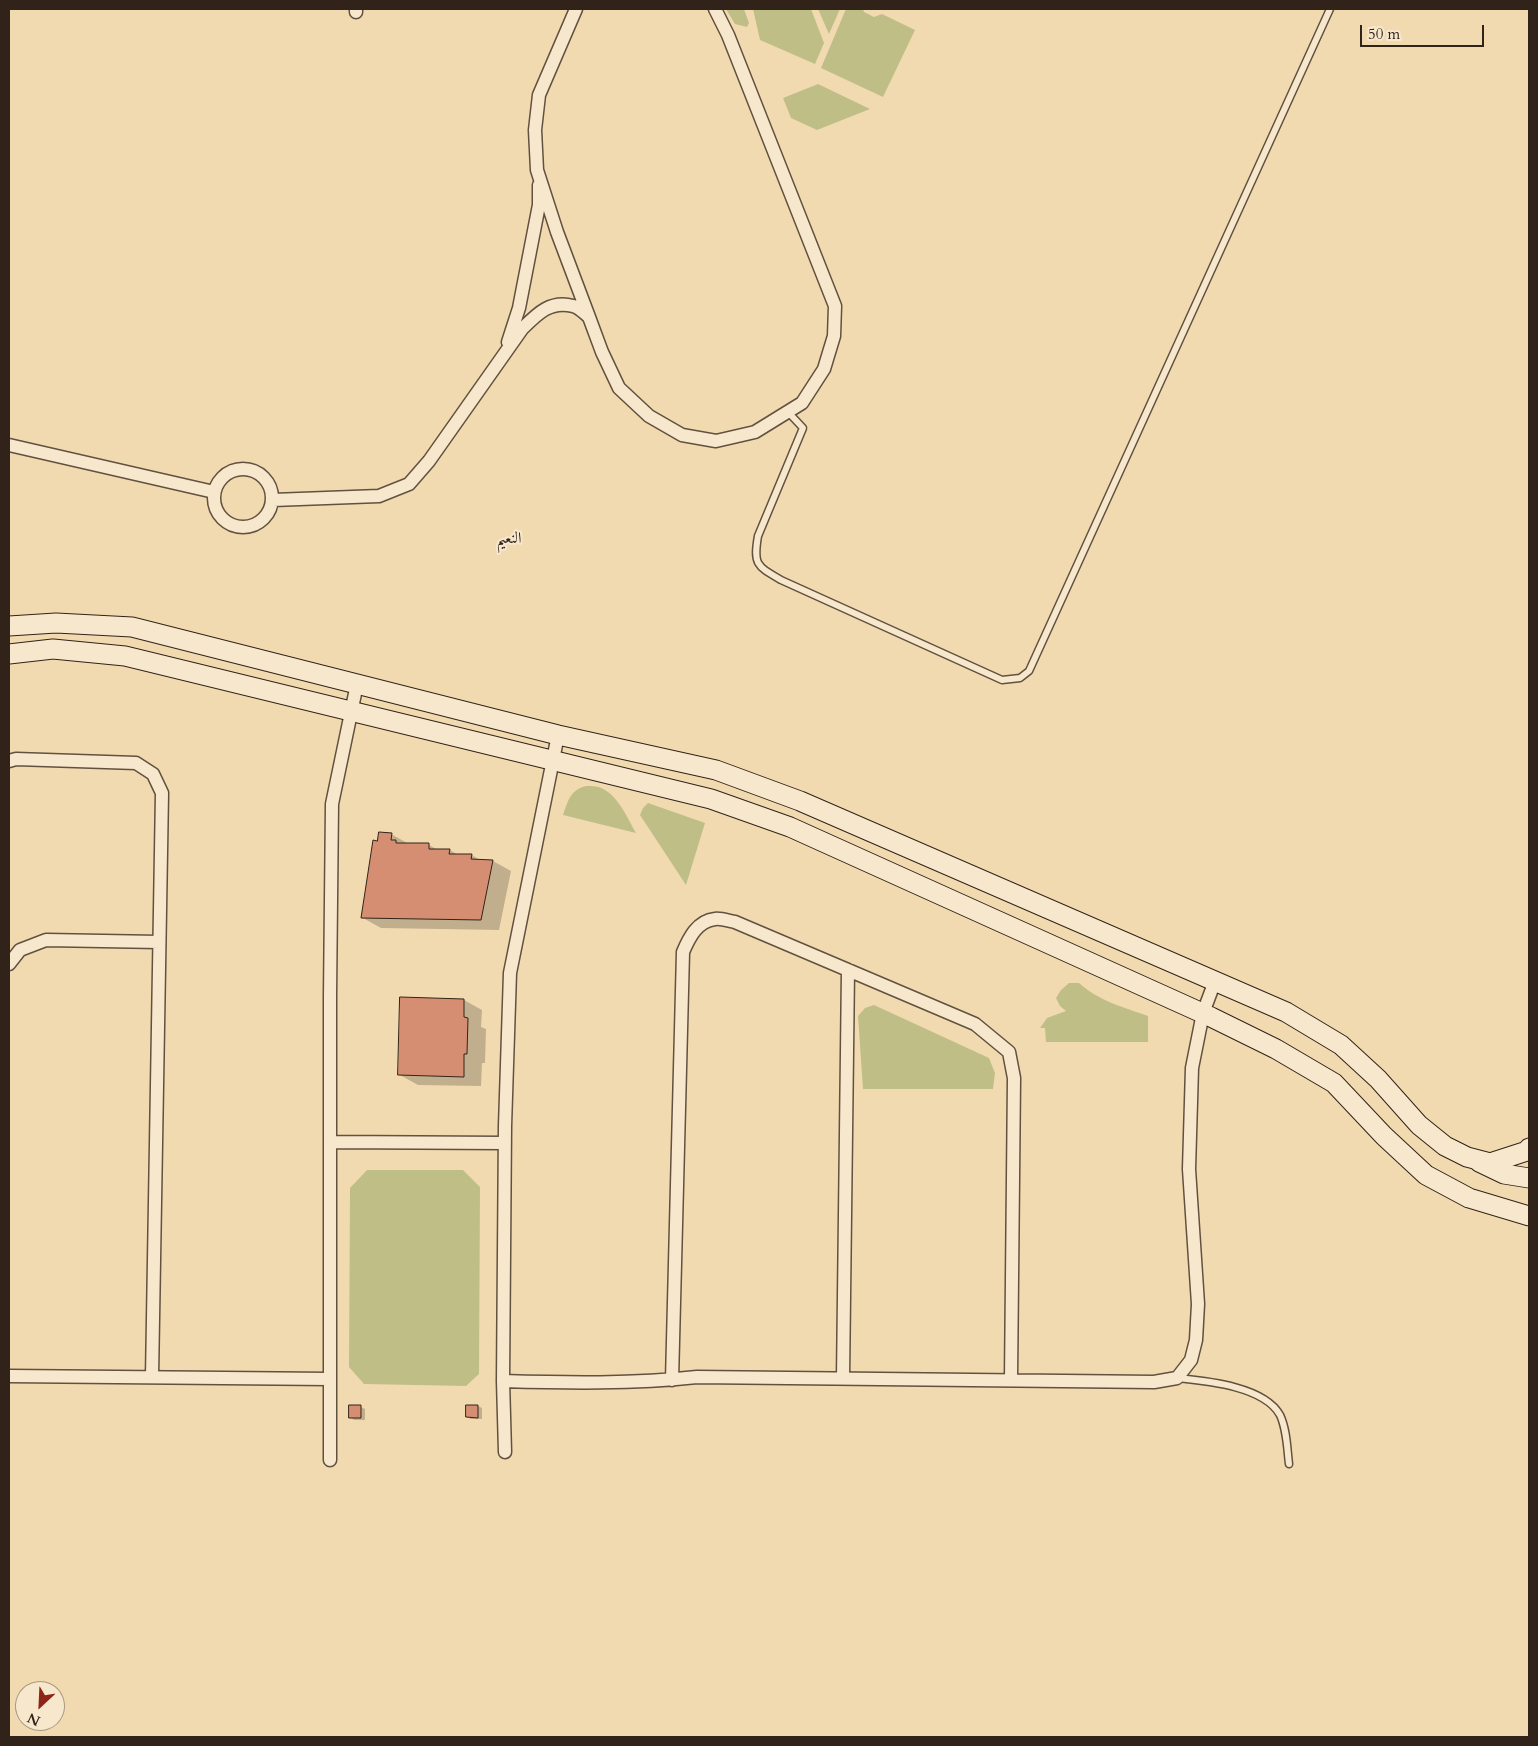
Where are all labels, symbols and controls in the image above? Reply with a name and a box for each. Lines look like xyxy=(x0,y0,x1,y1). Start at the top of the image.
scale bar xyxy=(1363,15,1487,47)
text: 50 m xyxy=(1368,24,1400,44)
district label: النعيم xyxy=(497,529,521,549)
north arrow xyxy=(15,1681,65,1731)
text: N xyxy=(24,1708,43,1730)

